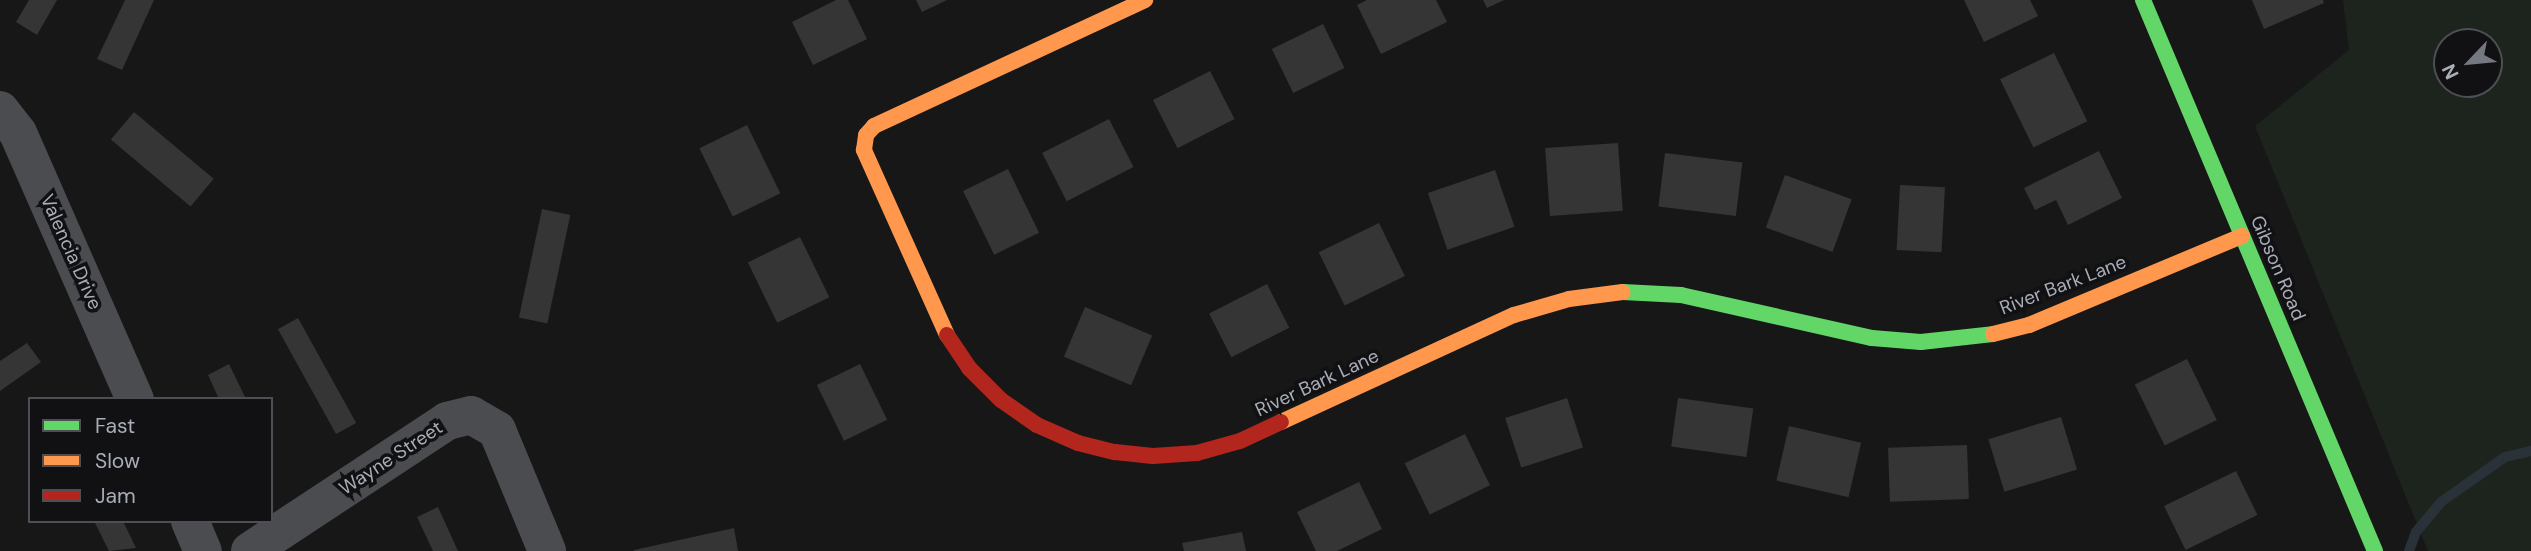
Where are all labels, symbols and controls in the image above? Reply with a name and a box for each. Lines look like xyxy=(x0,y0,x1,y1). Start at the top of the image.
north arrow xyxy=(2433,28,2503,98)
text: N xyxy=(2436,60,2465,83)
street label: Valencia Drive xyxy=(35,191,107,313)
street label: Gibson Road xyxy=(2246,212,2310,324)
street label: River Bark Lane xyxy=(1996,250,2130,320)
street label: River Bark Lane xyxy=(1252,344,1382,422)
legend xyxy=(28,397,273,523)
text: Fast xyxy=(95,412,135,440)
street label: Wayne Street xyxy=(335,416,447,500)
text: Slow xyxy=(95,447,140,475)
text: Jam xyxy=(95,482,136,510)

